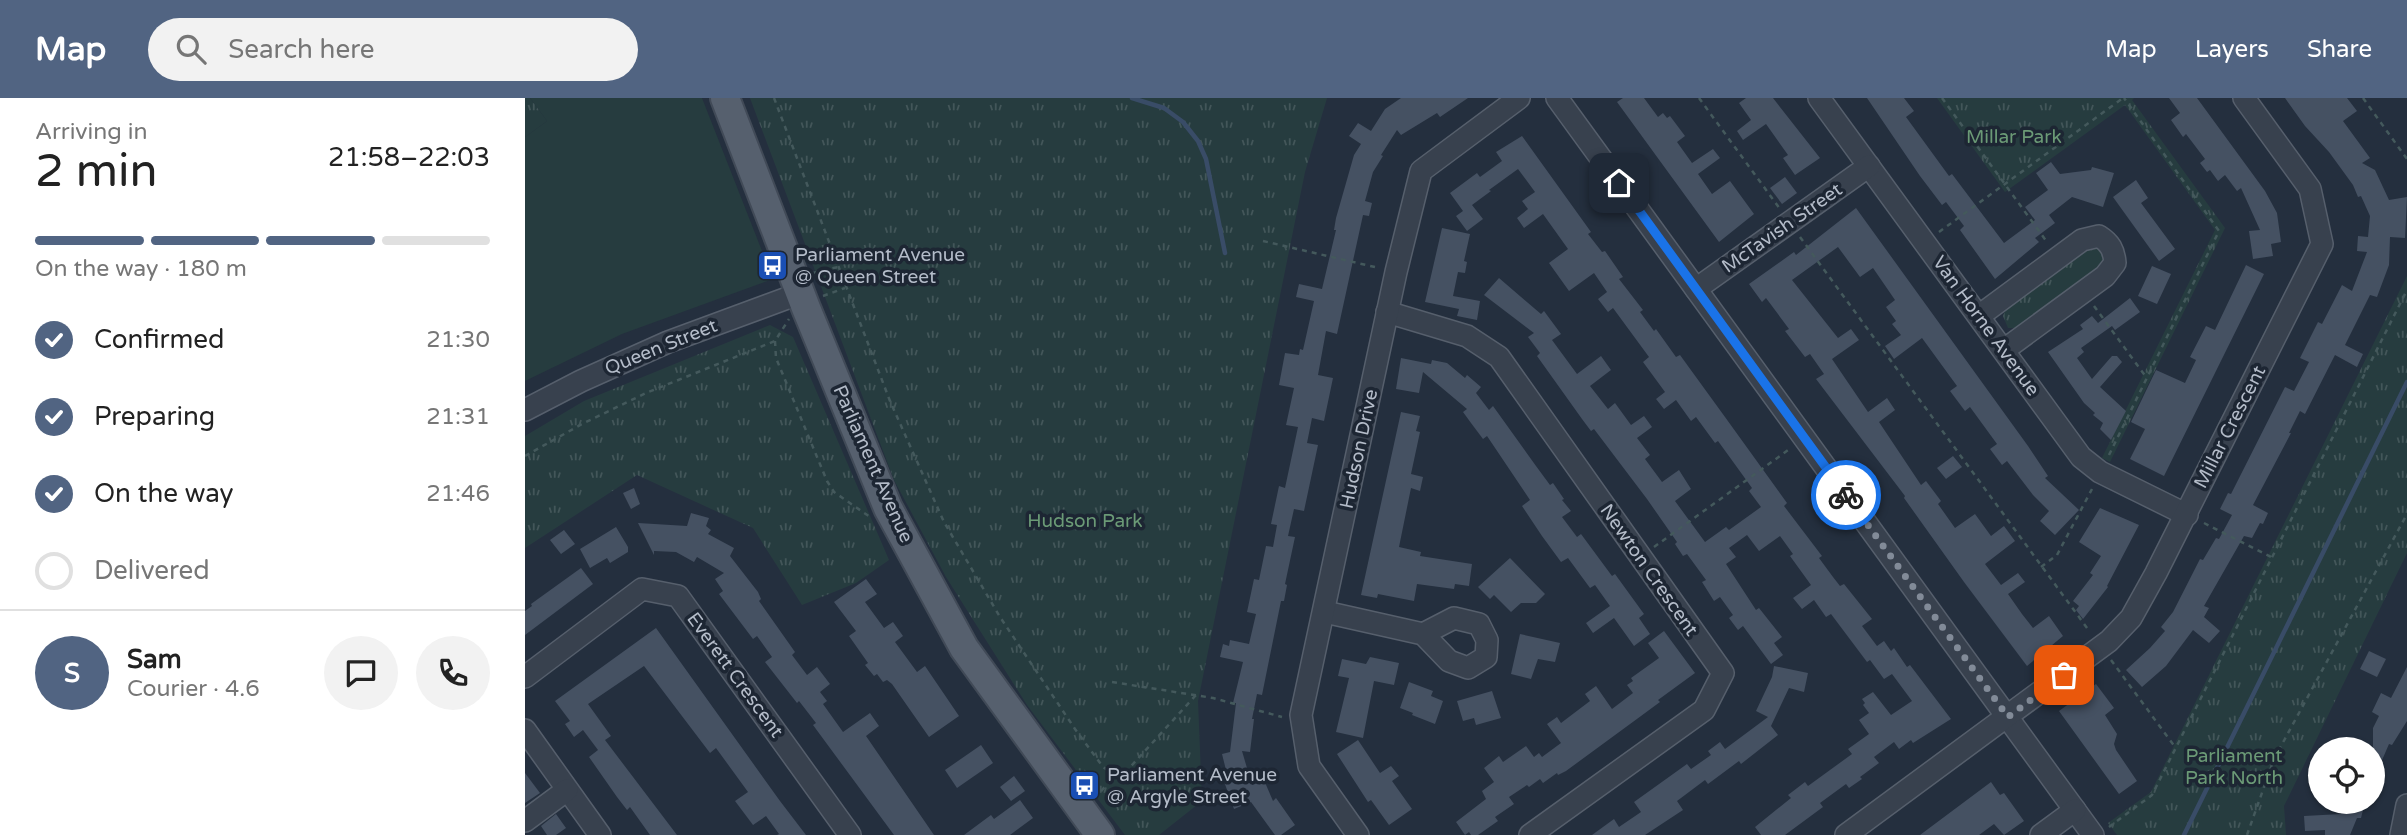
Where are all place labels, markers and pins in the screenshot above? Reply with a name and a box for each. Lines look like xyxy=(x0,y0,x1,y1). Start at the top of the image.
pin xyxy=(1589,153,1649,213)
place label: Parliament Avenue @ Queen Street xyxy=(795,244,965,288)
bus stop icon: Parliament Avenue @ Queen Street xyxy=(755,249,789,283)
pin xyxy=(2034,645,2094,705)
place label: Parliament Avenue @ Argyle Street xyxy=(1107,764,1277,808)
bus stop icon: Parliament Avenue @ Argyle Street xyxy=(1067,769,1101,803)

